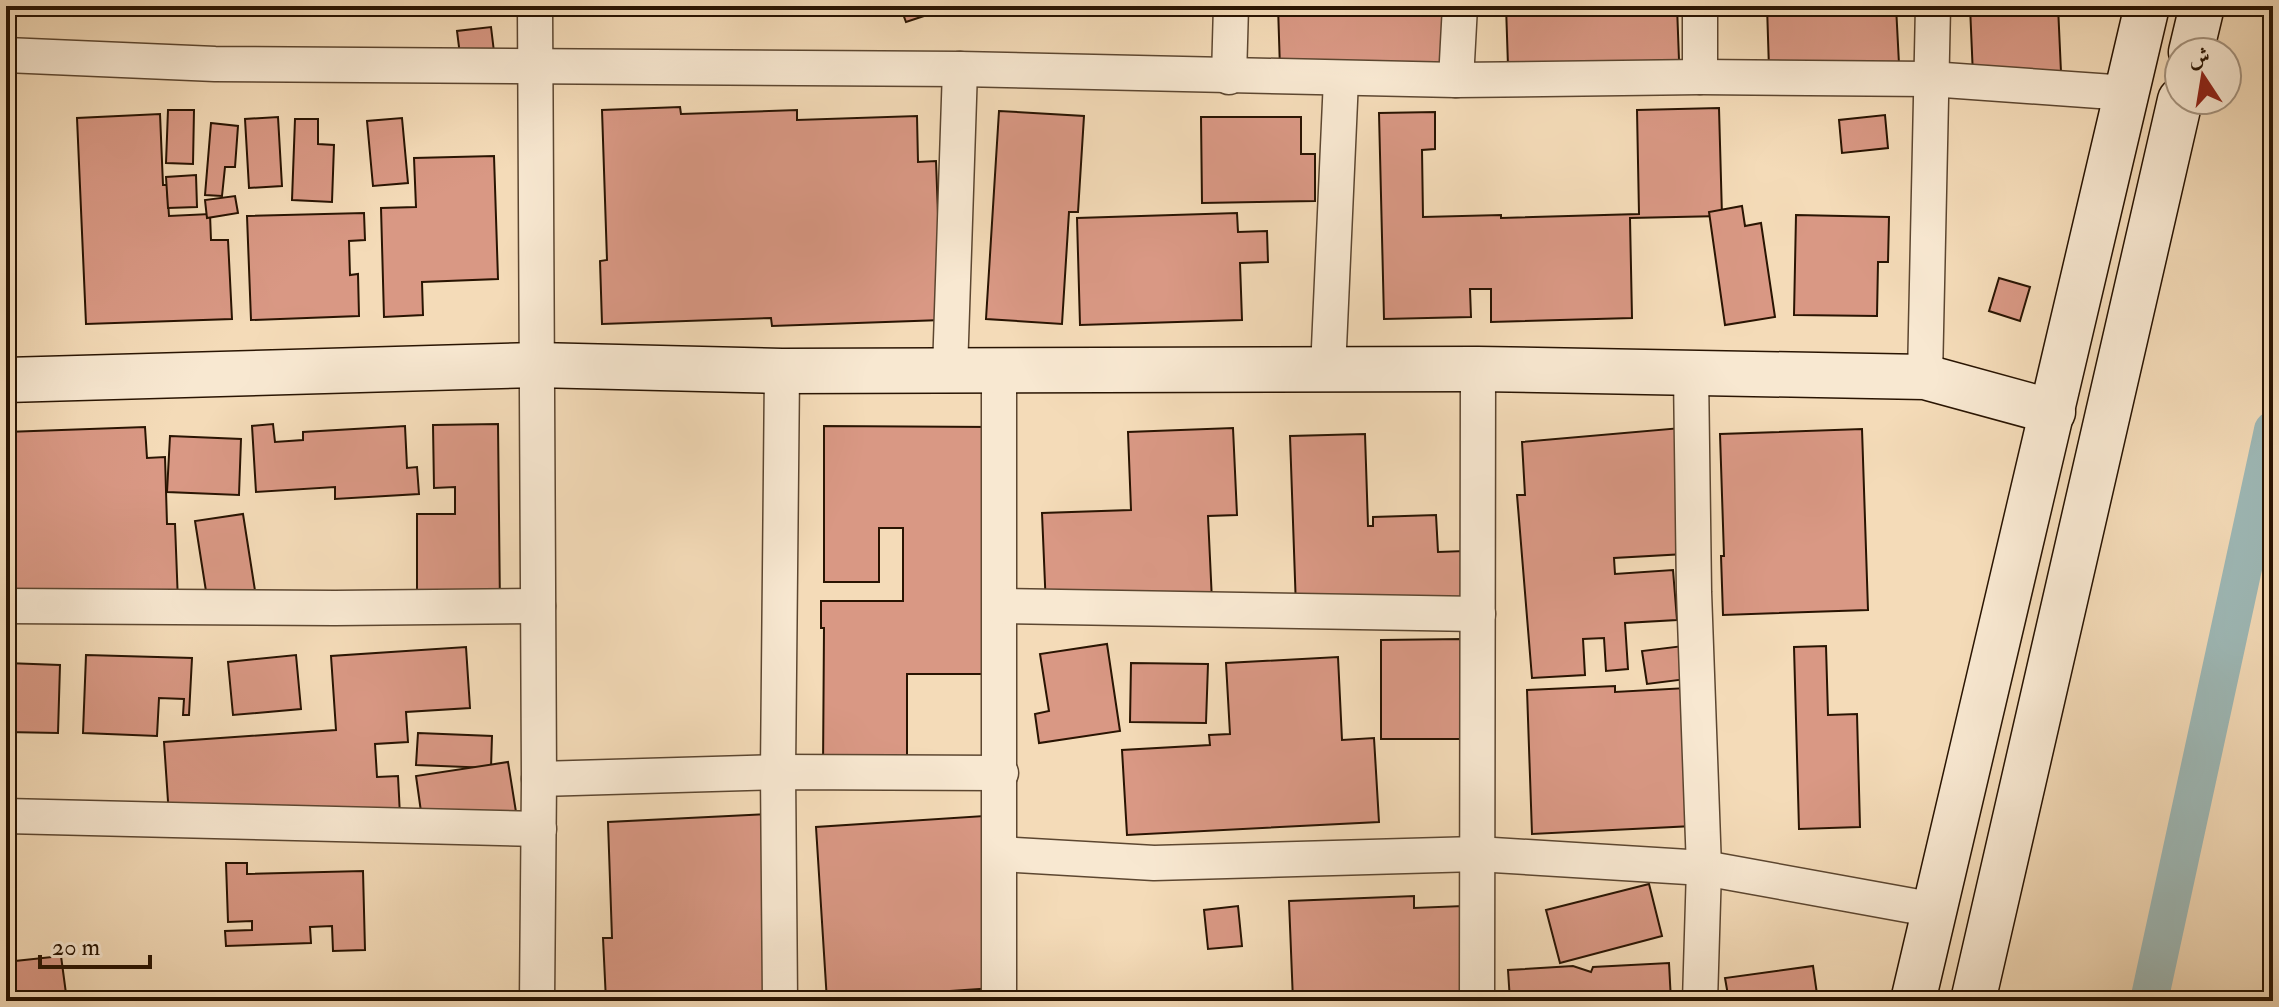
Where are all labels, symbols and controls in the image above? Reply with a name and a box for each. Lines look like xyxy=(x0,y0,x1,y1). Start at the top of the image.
north arrow xyxy=(2163,36,2243,116)
text: ش xyxy=(2185,41,2213,73)
scale bar xyxy=(40,919,150,969)
text: 20 m xyxy=(52,932,101,963)

